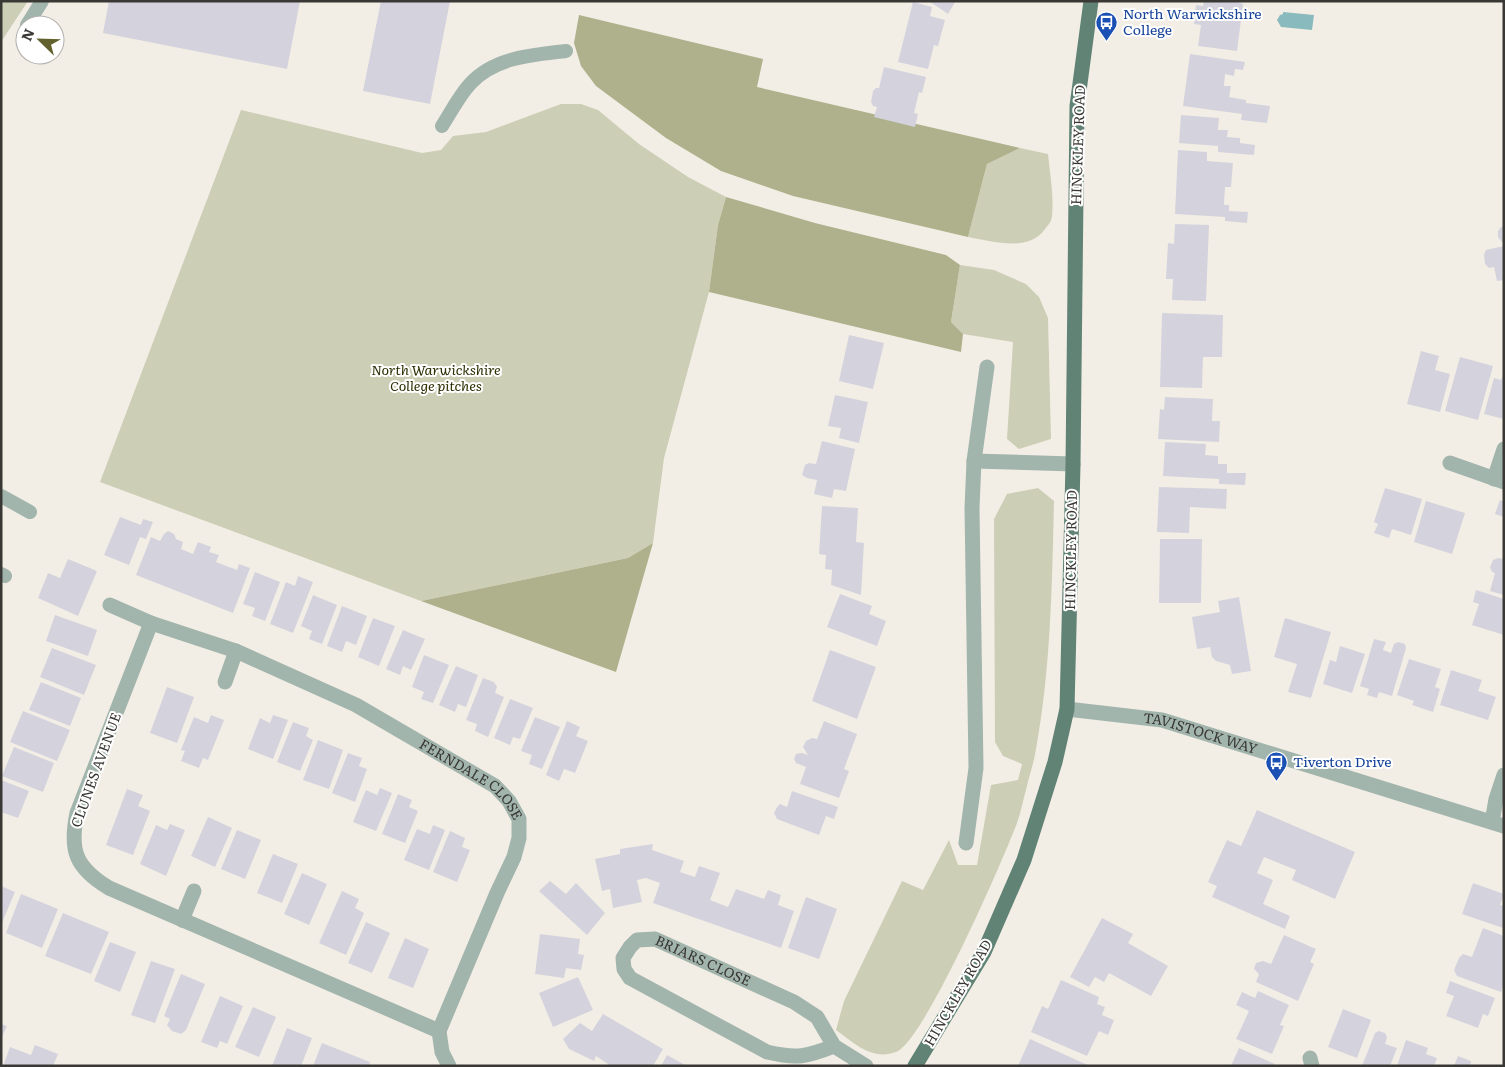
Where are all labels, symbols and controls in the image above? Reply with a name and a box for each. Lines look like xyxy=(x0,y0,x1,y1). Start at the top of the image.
place label: North Warwickshire College xyxy=(1123,3,1262,39)
bus stop icon: North Warwickshire College xyxy=(1095,10,1119,41)
north arrow xyxy=(15,15,65,65)
text: N xyxy=(16,25,39,44)
street label: HINCKLEY ROAD xyxy=(1065,84,1089,205)
park label: North Warwickshire College pitches xyxy=(371,359,501,395)
street label: HINCKLEY ROAD xyxy=(1059,489,1081,610)
street label: TAVISTOCK WAY xyxy=(1142,707,1260,758)
street label: CLUNES AVENUE xyxy=(65,709,125,830)
street label: FERNDALE CLOSE xyxy=(416,733,528,823)
bus stop icon: Tiverton Drive xyxy=(1265,750,1289,781)
place label: Tiverton Drive xyxy=(1293,751,1392,771)
street label: BRIARS CLOSE xyxy=(652,929,754,990)
street label: HINCKLEY ROAD xyxy=(918,935,996,1050)

